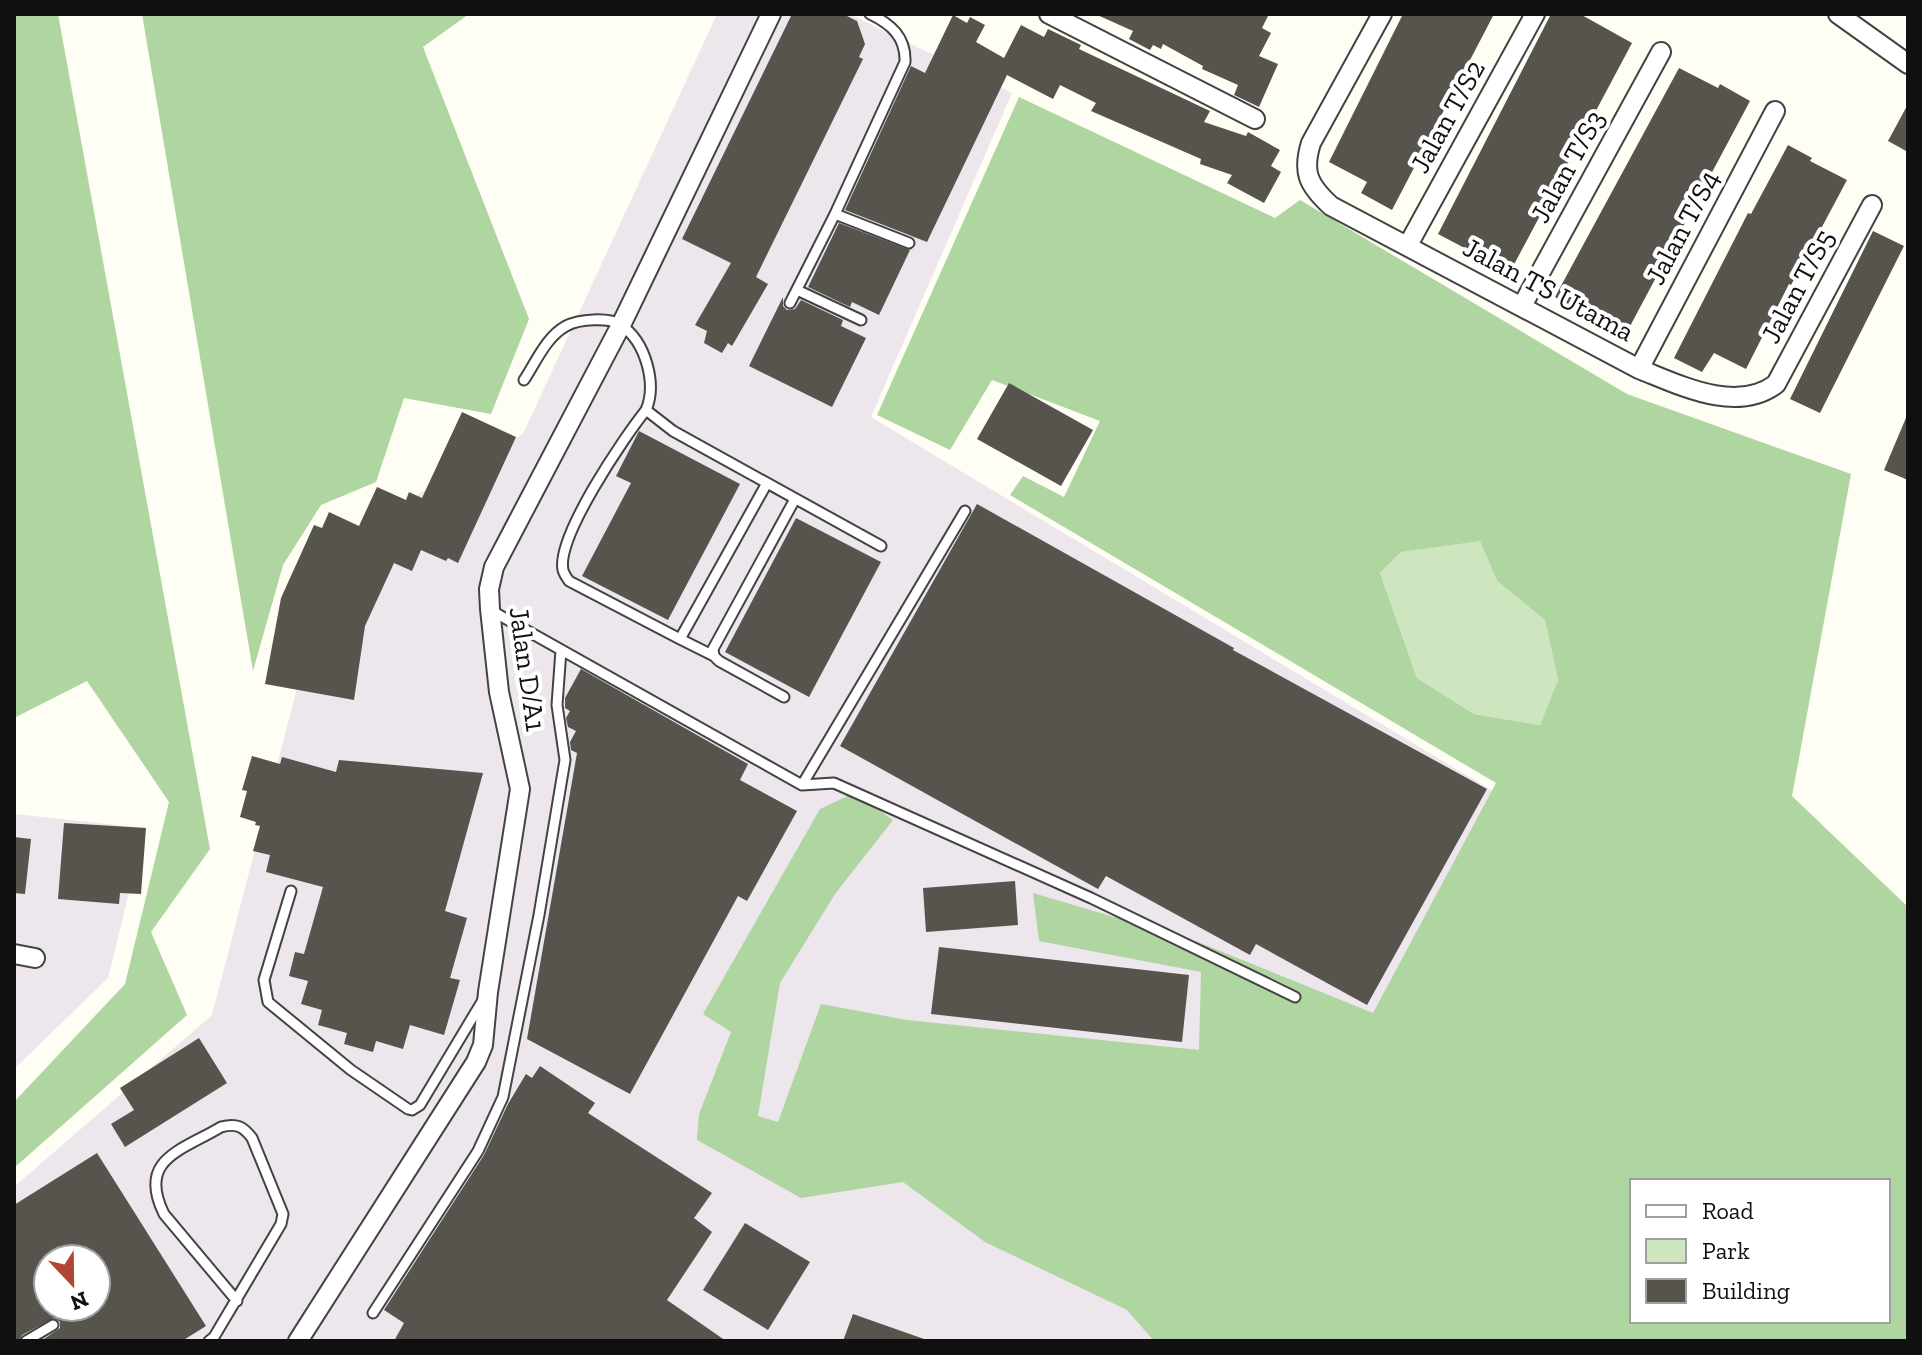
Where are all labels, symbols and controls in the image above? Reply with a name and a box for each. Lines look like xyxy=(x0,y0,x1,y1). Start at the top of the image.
street label: Jalan T/S2 xyxy=(1403,54,1492,178)
street label: Jalan T/S3 xyxy=(1523,104,1612,228)
street label: Jalan T/S4 xyxy=(1639,165,1726,290)
street label: Jalan T/S5 xyxy=(1754,224,1841,349)
street label: Jalan TS Utama xyxy=(1458,231,1640,348)
street label: Jalan D/A1 xyxy=(502,605,553,734)
legend xyxy=(1630,1179,1890,1323)
text: Road xyxy=(1702,1196,1754,1225)
text: Park xyxy=(1702,1236,1750,1265)
north arrow xyxy=(32,1243,112,1323)
text: Building xyxy=(1702,1276,1790,1305)
text: N xyxy=(66,1285,92,1317)

